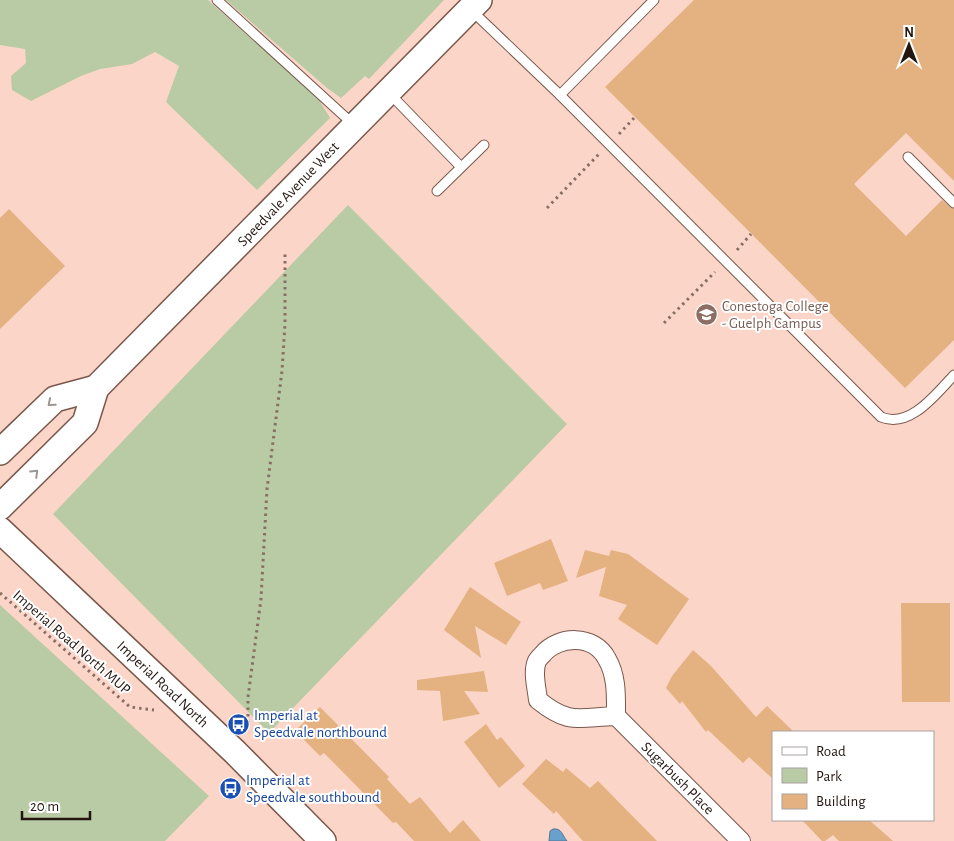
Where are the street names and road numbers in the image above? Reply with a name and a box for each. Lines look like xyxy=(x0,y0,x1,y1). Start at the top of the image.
street label: Speedvale Avenue West xyxy=(235,139,342,249)
street label: Imperial Road North MUP xyxy=(10,587,133,698)
street label: Imperial Road North xyxy=(114,638,211,730)
street label: Sugarbush Place xyxy=(638,739,717,818)

